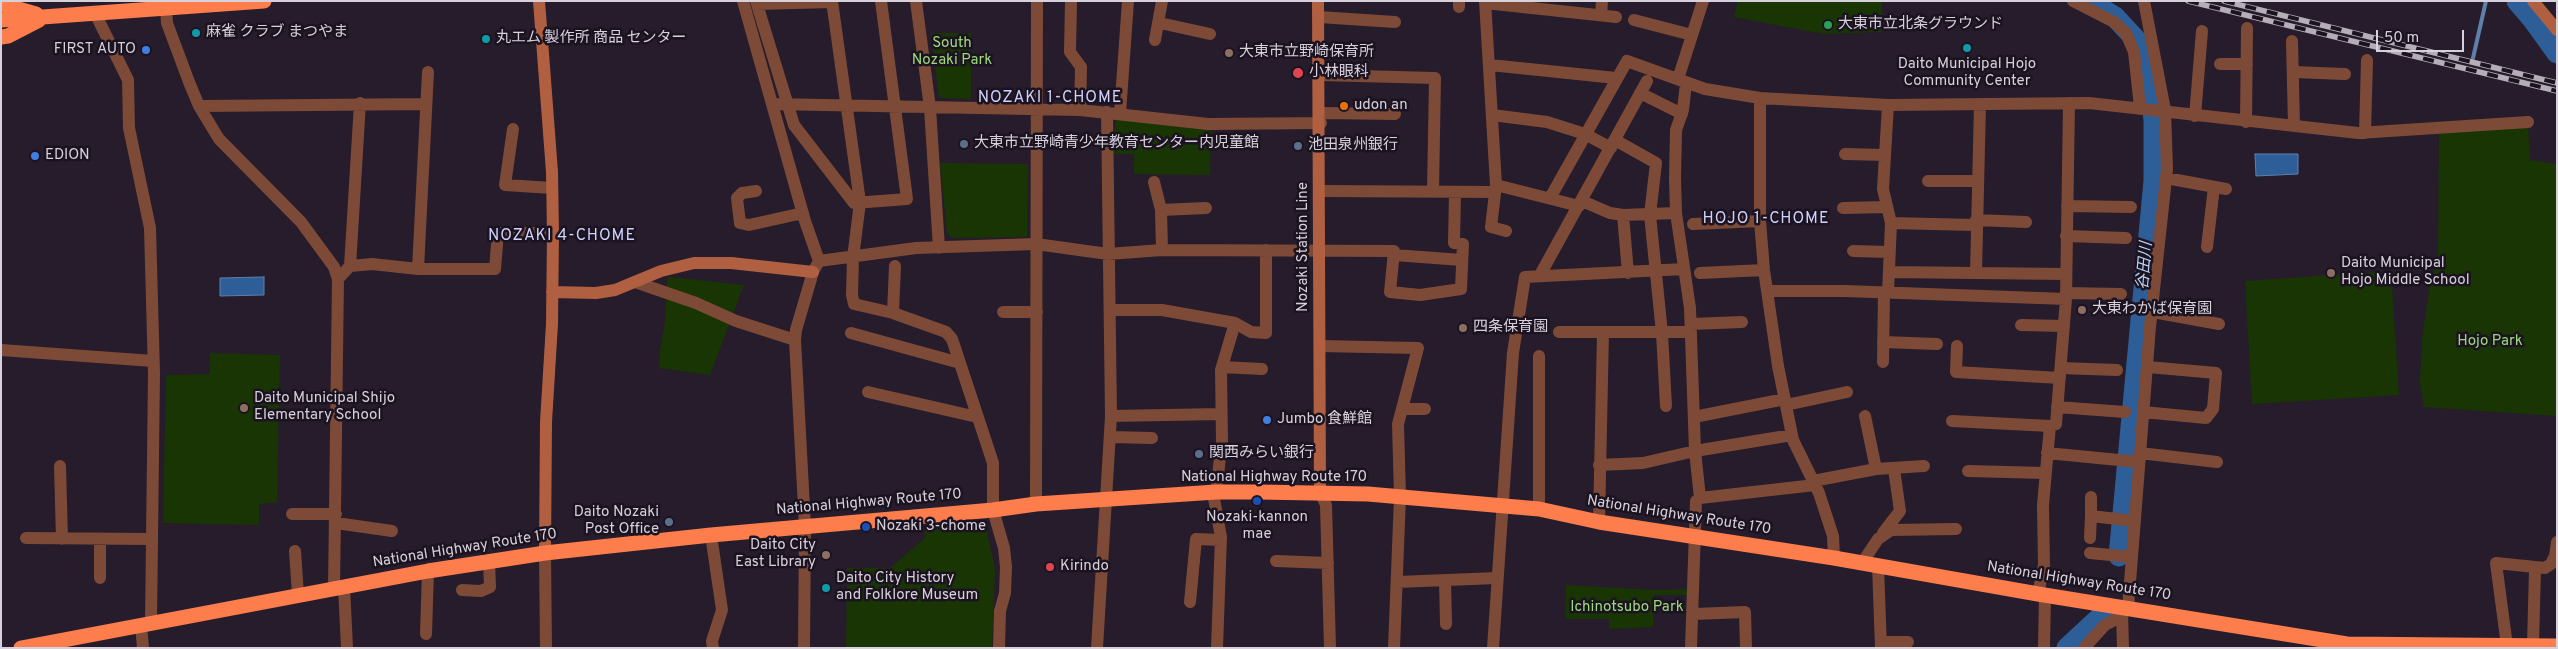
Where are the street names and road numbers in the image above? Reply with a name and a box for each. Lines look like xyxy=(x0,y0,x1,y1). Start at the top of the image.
street label: Nozaki Station Line xyxy=(1295,182,1313,312)
street label: National Highway Route 170 xyxy=(1181,469,1367,487)
street label: National Highway Route 170 xyxy=(775,486,963,520)
street label: National Highway Route 170 xyxy=(1586,493,1772,539)
street label: National Highway Route 170 xyxy=(372,526,558,572)
street label: National Highway Route 170 xyxy=(1986,559,2172,605)

